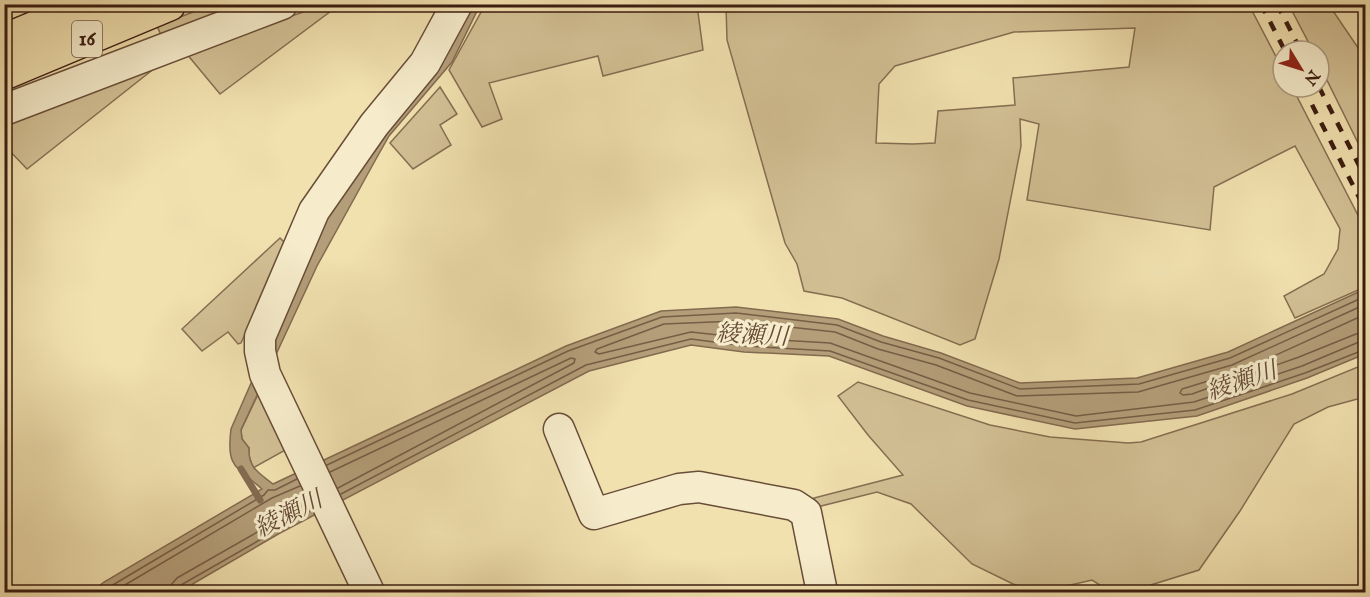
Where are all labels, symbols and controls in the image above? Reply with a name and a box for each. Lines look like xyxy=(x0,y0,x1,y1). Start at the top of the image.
road number: 16 xyxy=(72,21,102,57)
north arrow xyxy=(1271,39,1331,99)
text: N xyxy=(1299,65,1324,89)
water label: 綾瀬川 xyxy=(715,319,792,354)
water label: 綾瀬川 xyxy=(1203,355,1284,408)
water label: 綾瀬川 xyxy=(250,483,331,545)

